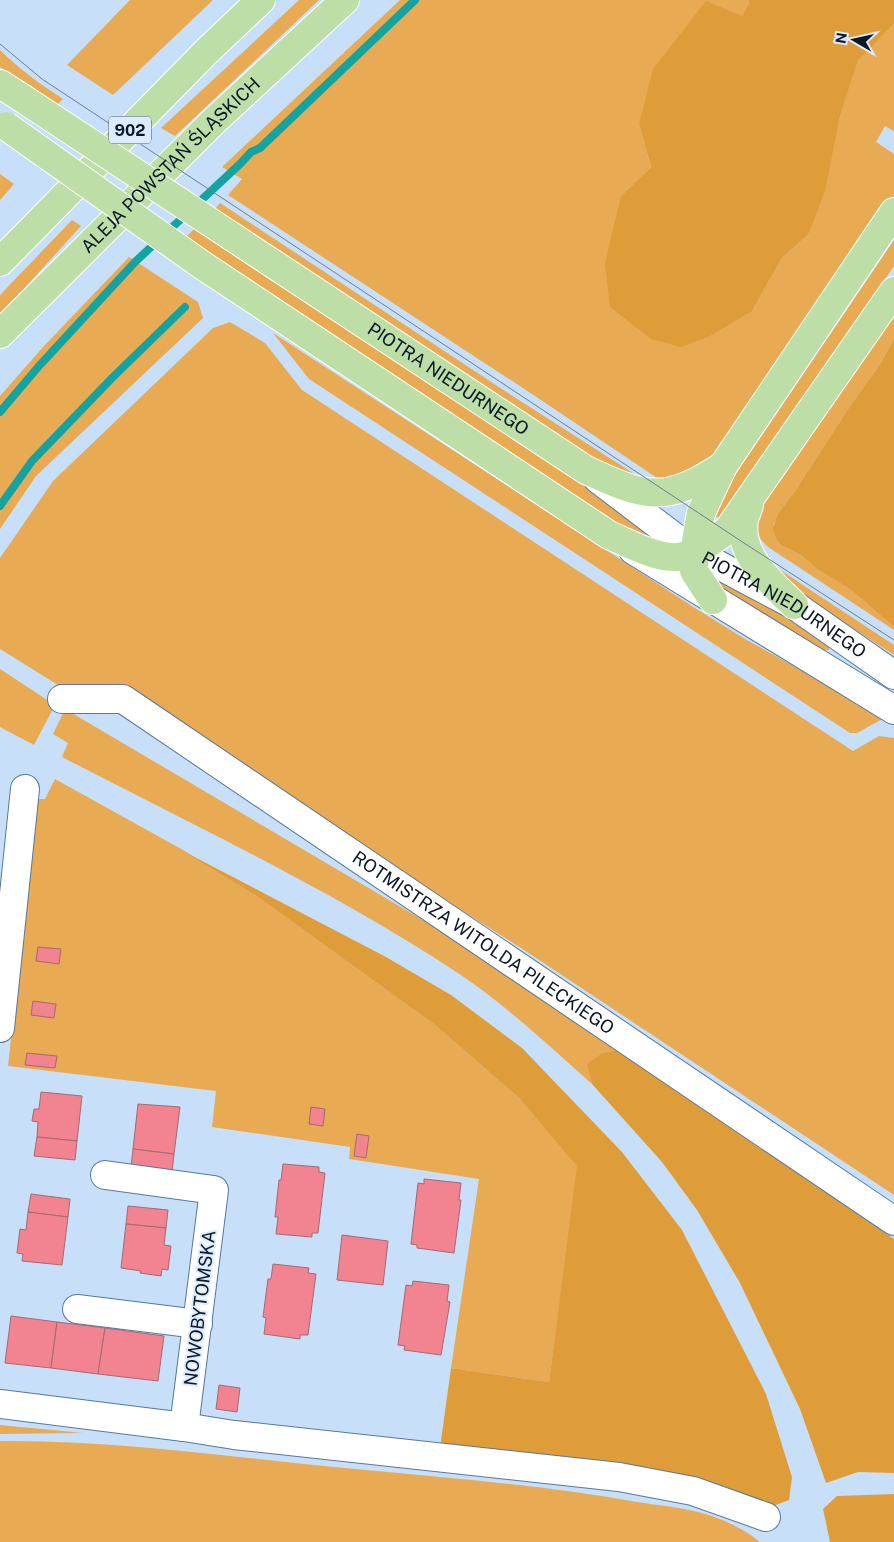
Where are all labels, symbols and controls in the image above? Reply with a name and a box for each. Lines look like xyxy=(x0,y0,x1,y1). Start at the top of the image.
north arrow xyxy=(829,15,879,65)
text: N xyxy=(832,31,850,45)
street label: ALEJA POWSTAŃ ŚLĄSKICH xyxy=(77,73,264,257)
road number: 902 xyxy=(109,116,151,144)
street label: PIOTRA NIEDURNEGO xyxy=(364,318,533,439)
street label: PIOTRA NIEDURNEGO xyxy=(698,547,870,662)
street label: ROTMISTRZA WITOLDA PILECKIEGO xyxy=(349,847,618,1038)
street label: NOWOBYTOMSKA xyxy=(180,1229,219,1387)

